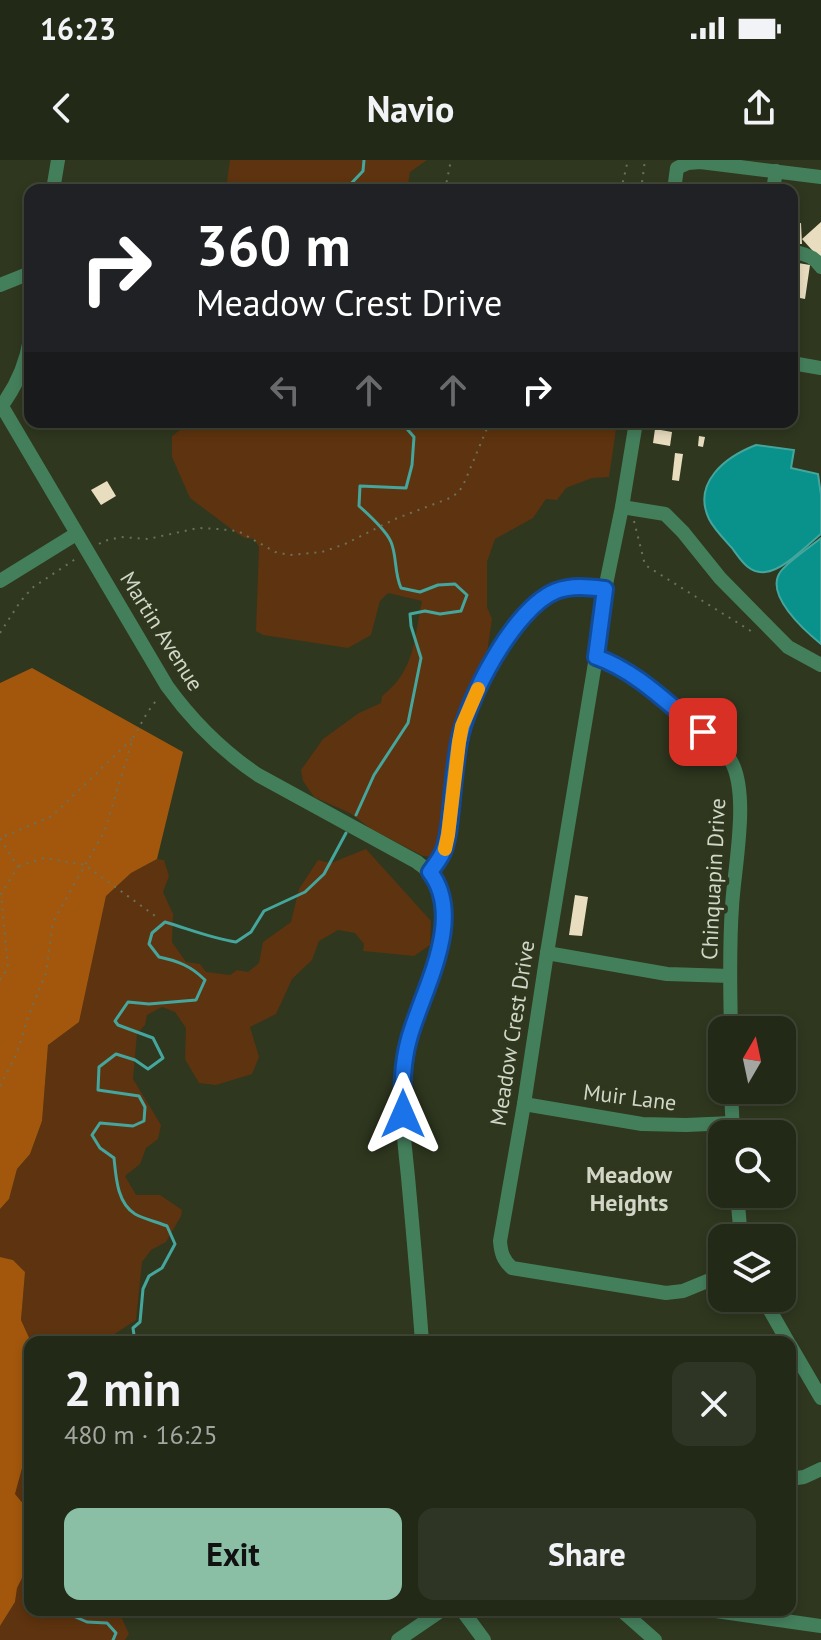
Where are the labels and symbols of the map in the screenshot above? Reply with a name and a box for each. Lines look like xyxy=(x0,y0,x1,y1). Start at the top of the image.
street label: Martin Avenue xyxy=(114,566,210,696)
pin xyxy=(669,698,737,766)
street label: Chinquapin Drive xyxy=(695,797,731,961)
street label: Meadow Crest Drive xyxy=(484,938,540,1128)
north arrow xyxy=(708,1016,796,1104)
position arrow xyxy=(361,1072,445,1156)
street label: Muir Lane xyxy=(582,1077,678,1117)
district label: Meadow Heights xyxy=(586,1159,673,1218)

